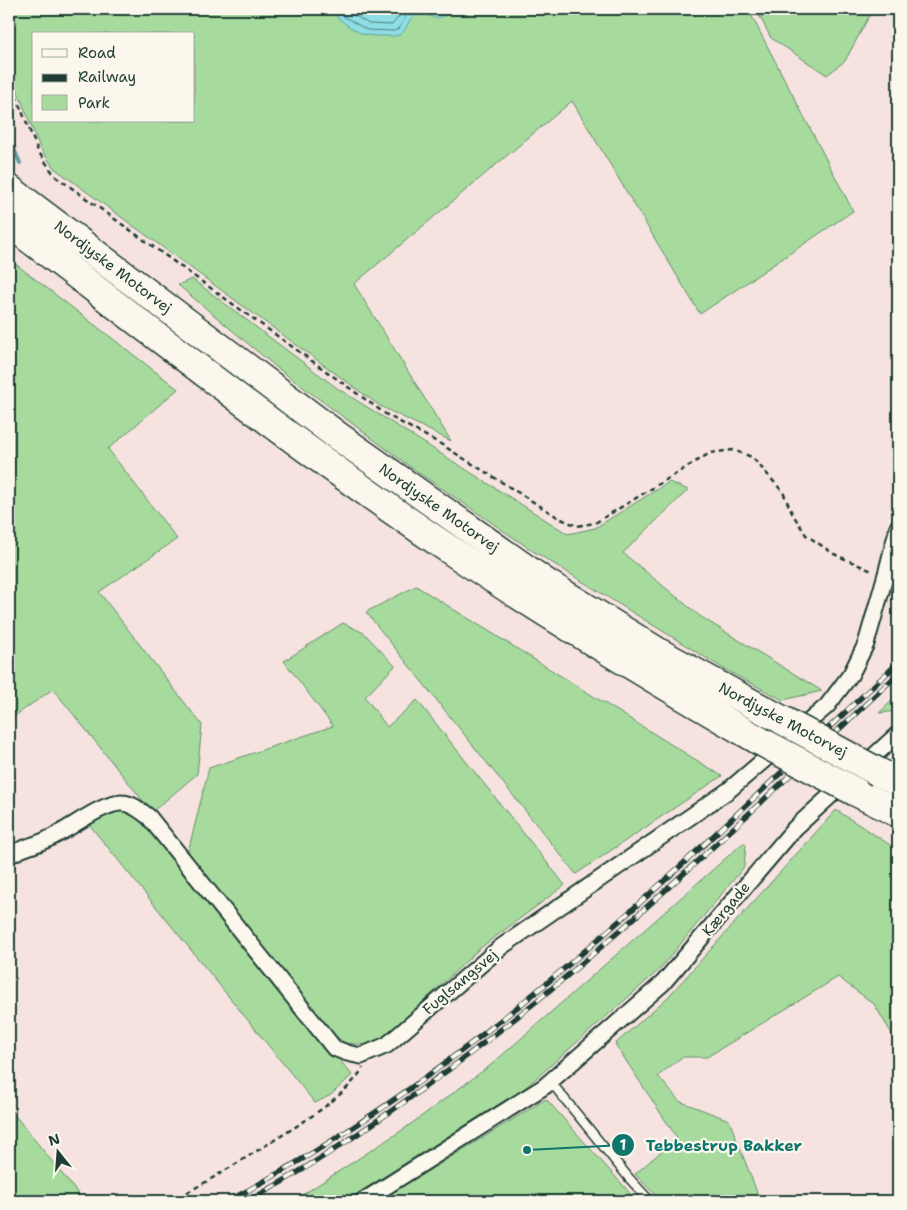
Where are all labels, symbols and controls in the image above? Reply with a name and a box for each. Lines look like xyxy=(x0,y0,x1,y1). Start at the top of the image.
legend xyxy=(32,32,195,122)
text: Road xyxy=(78,43,116,63)
text: Railway xyxy=(78,67,136,87)
text: Park xyxy=(78,93,110,113)
street label: Nordjyske Motorvej xyxy=(50,216,176,318)
street label: Nordjyske Motorvej xyxy=(375,459,503,557)
street label: Nordjyske Motorvej xyxy=(715,678,851,762)
street label: Kærgade xyxy=(697,878,755,940)
street label: Fuglsangsvej xyxy=(418,945,502,1019)
north arrow xyxy=(32,1128,82,1178)
text: N xyxy=(46,1129,62,1150)
callout: Tebbestrup Bakker xyxy=(611,1130,812,1161)
text: 1 xyxy=(620,1135,627,1155)
text: Tebbestrup Bakker xyxy=(646,1135,803,1156)

